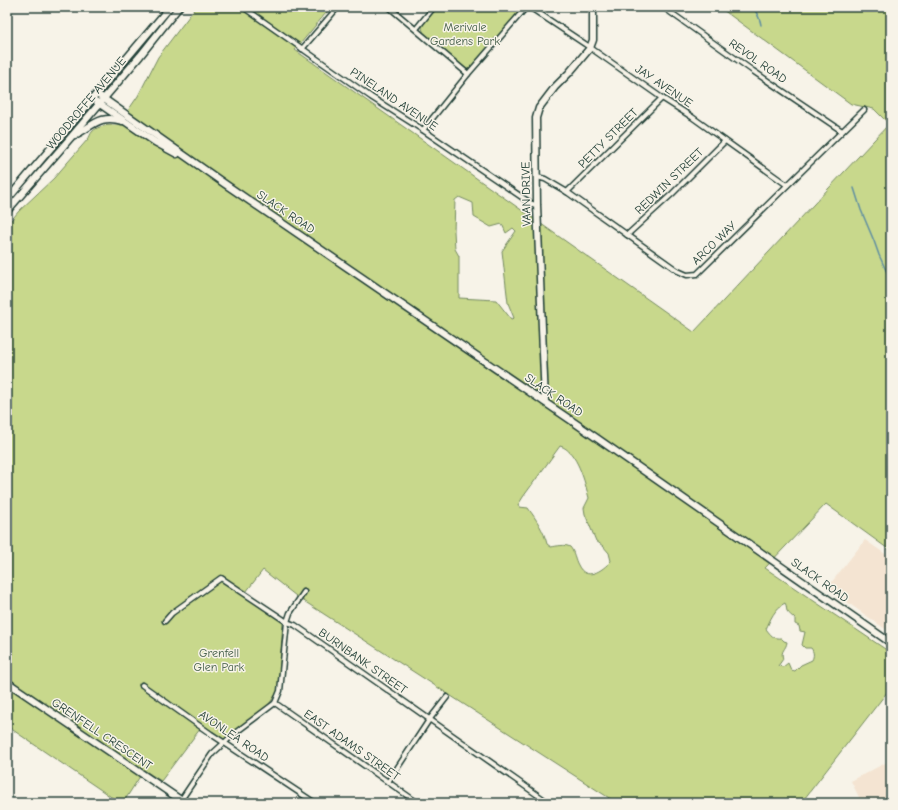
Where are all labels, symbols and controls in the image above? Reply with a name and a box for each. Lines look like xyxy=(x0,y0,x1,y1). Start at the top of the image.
park label: Merivale Gardens Park xyxy=(430,20,500,48)
street label: REVOL ROAD xyxy=(726,36,790,86)
street label: WOODROFFE AVENUE xyxy=(43,54,129,152)
street label: JAY AVENUE xyxy=(633,62,695,110)
street label: PINELAND AVENUE xyxy=(348,65,440,133)
street label: PETTY STREET xyxy=(575,105,641,171)
street label: REDWIN STREET xyxy=(632,144,707,217)
street label: VAAN DRIVE xyxy=(518,162,534,226)
street label: SLACK ROAD xyxy=(254,187,318,237)
street label: ARCO WAY xyxy=(689,218,740,268)
street label: SLACK ROAD xyxy=(522,370,586,420)
street label: SLACK ROAD xyxy=(789,555,851,605)
street label: BURNBANK STREET xyxy=(316,625,410,697)
park label: Grenfell Glen Park xyxy=(194,646,245,674)
street label: GRENFELL CRESCENT xyxy=(49,695,156,773)
street label: AVONLEA ROAD xyxy=(196,707,272,765)
street label: EAST ADAMS STREET xyxy=(301,707,403,784)

